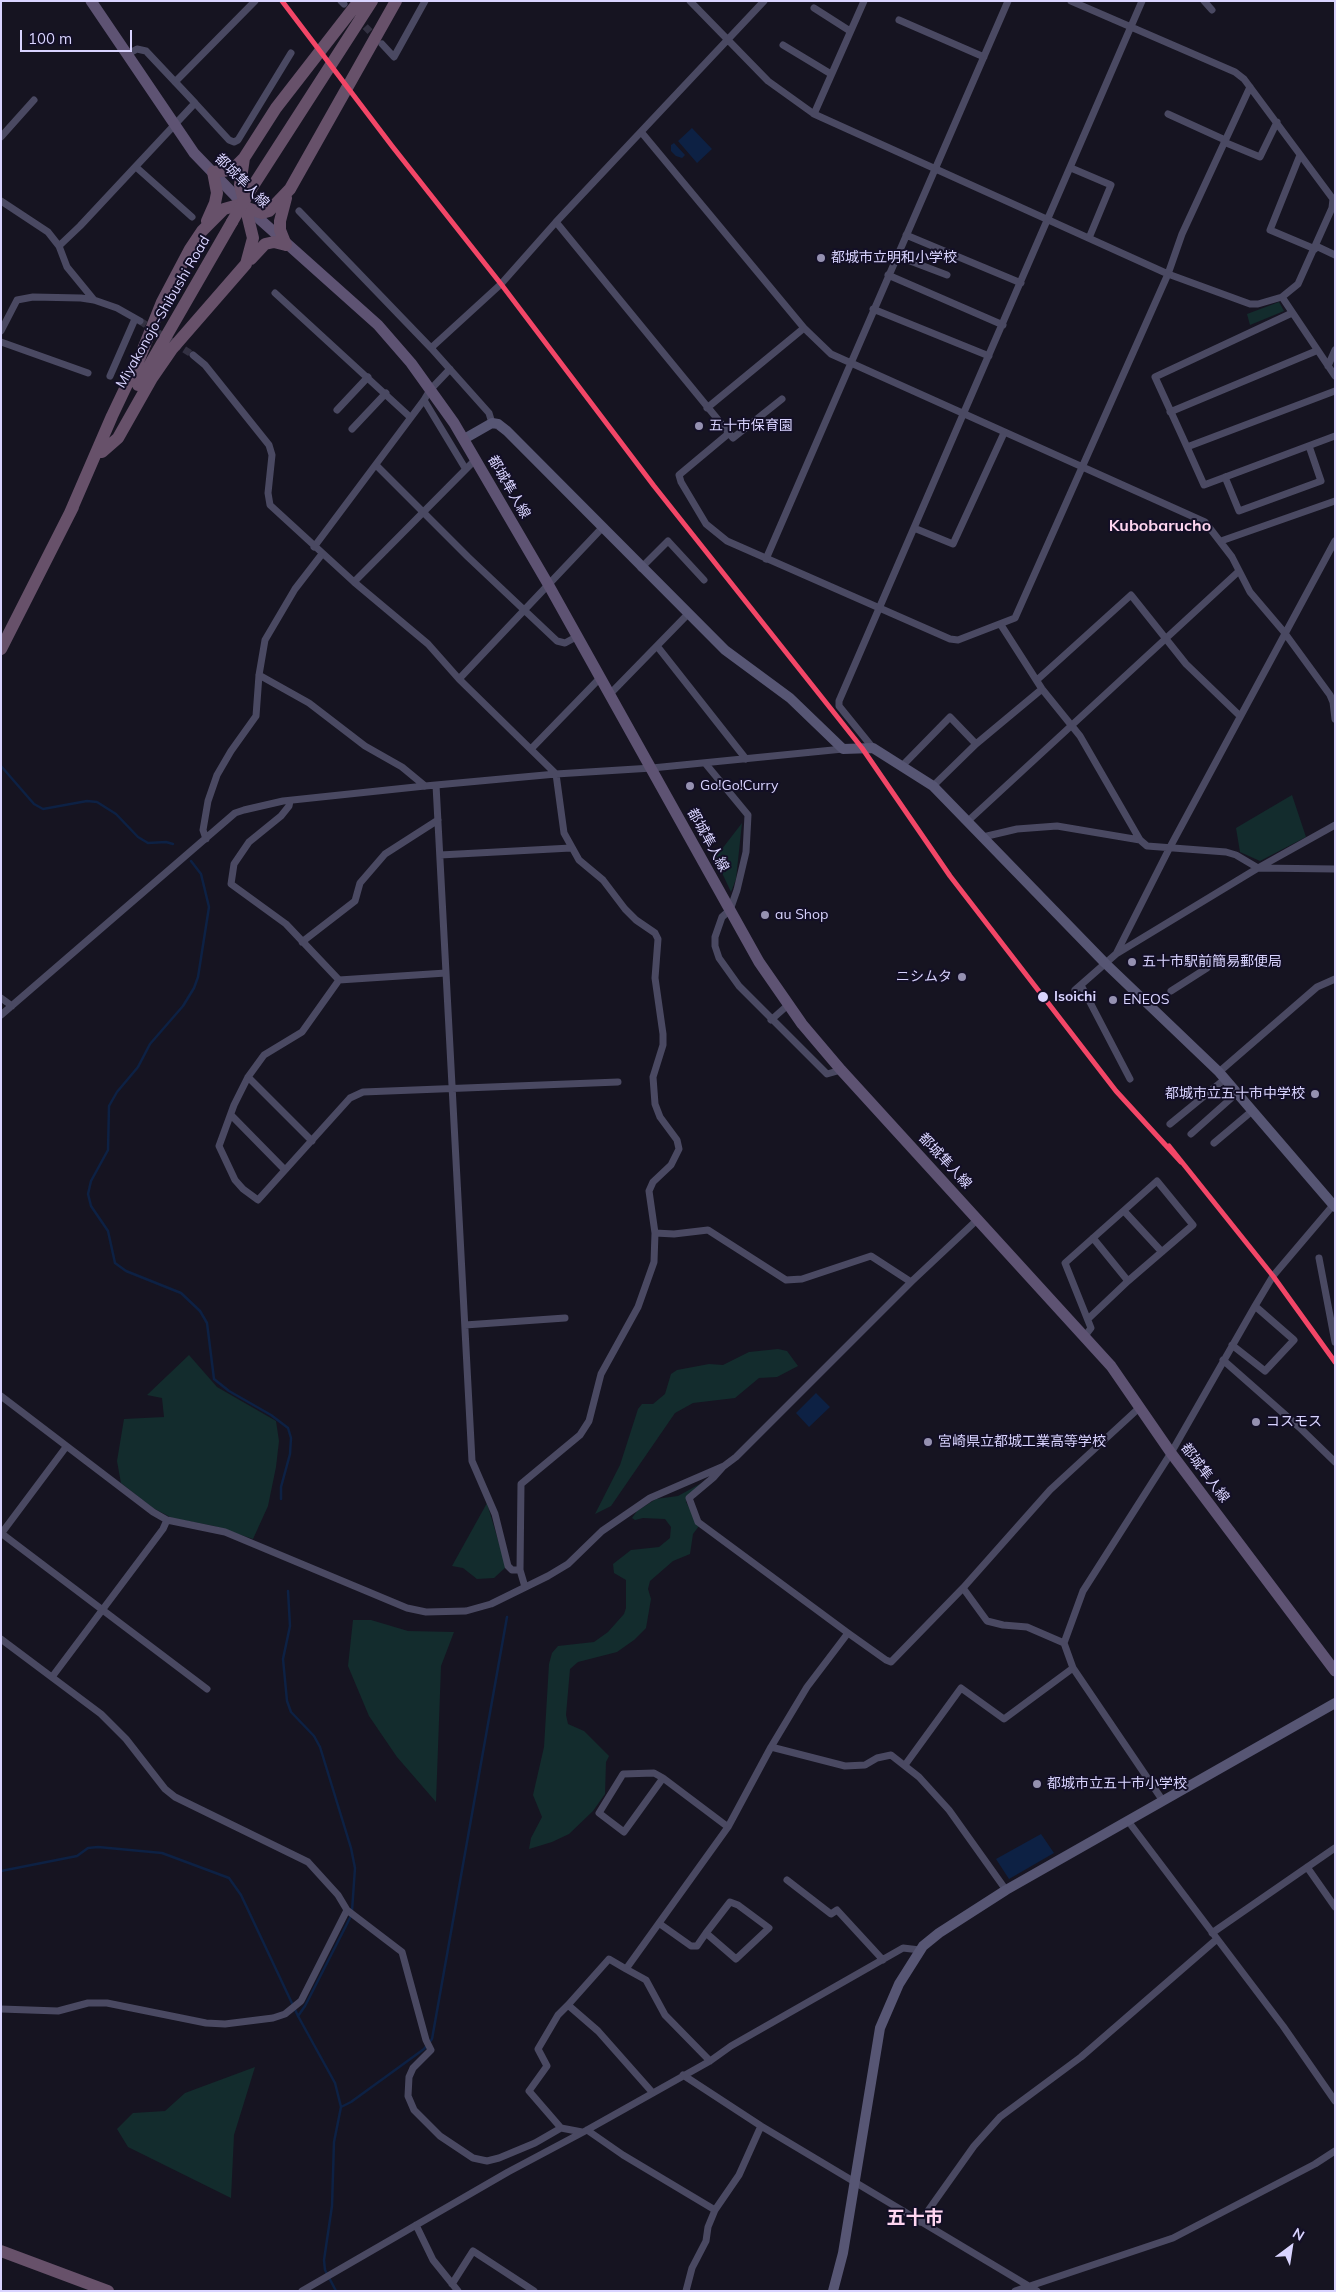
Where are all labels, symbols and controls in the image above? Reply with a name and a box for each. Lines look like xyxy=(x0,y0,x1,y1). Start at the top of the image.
scale bar xyxy=(22,20,135,52)
text: 100 m xyxy=(28,29,72,48)
street label: 都城隼人線 xyxy=(211,150,273,212)
street label: Miyakonojo-Shibushi Road xyxy=(113,233,213,391)
place label: 都城市立明和小学校 xyxy=(831,250,957,266)
marker: 都城市立明和小学校 xyxy=(815,252,827,264)
place label: 五十市保育園 xyxy=(709,418,793,434)
marker: 五十市保育園 xyxy=(693,420,705,432)
street label: 都城隼人線 xyxy=(484,452,534,522)
district label: Kubobarucho xyxy=(1109,516,1211,536)
place label: Go!Go!Curry xyxy=(700,778,778,794)
marker: Go!Go!Curry xyxy=(684,780,696,792)
street label: 都城隼人線 xyxy=(684,805,732,875)
place label: au Shop xyxy=(775,907,828,923)
marker: au Shop xyxy=(759,909,771,921)
place label: 五十市駅前簡易郵便局 xyxy=(1142,954,1282,970)
marker: 五十市駅前簡易郵便局 xyxy=(1126,956,1138,968)
place label: ニシムタ xyxy=(896,969,952,985)
marker: ニシムタ xyxy=(956,971,968,983)
place label: Isoichi xyxy=(1054,989,1096,1005)
marker: Isoichi xyxy=(1036,990,1050,1004)
place label: ENEOS xyxy=(1123,992,1169,1008)
marker: ENEOS xyxy=(1107,994,1119,1006)
place label: 都城市立五十市中学校 xyxy=(1165,1086,1305,1102)
marker: 都城市立五十市中学校 xyxy=(1309,1088,1321,1100)
street label: 都城隼人線 xyxy=(915,1130,975,1192)
place label: コスモス xyxy=(1266,1414,1322,1430)
marker: コスモス xyxy=(1250,1416,1262,1428)
place label: 宮崎県立都城工業高等学校 xyxy=(938,1434,1106,1450)
marker: 宮崎県立都城工業高等学校 xyxy=(922,1436,934,1448)
street label: 都城隼人線 xyxy=(1177,1440,1233,1506)
place label: 都城市立五十市小学校 xyxy=(1047,1776,1187,1792)
marker: 都城市立五十市小学校 xyxy=(1031,1778,1043,1790)
district label: 五十市 xyxy=(887,2207,943,2229)
north arrow xyxy=(1266,2222,1316,2272)
text: N xyxy=(1290,2224,1308,2245)

